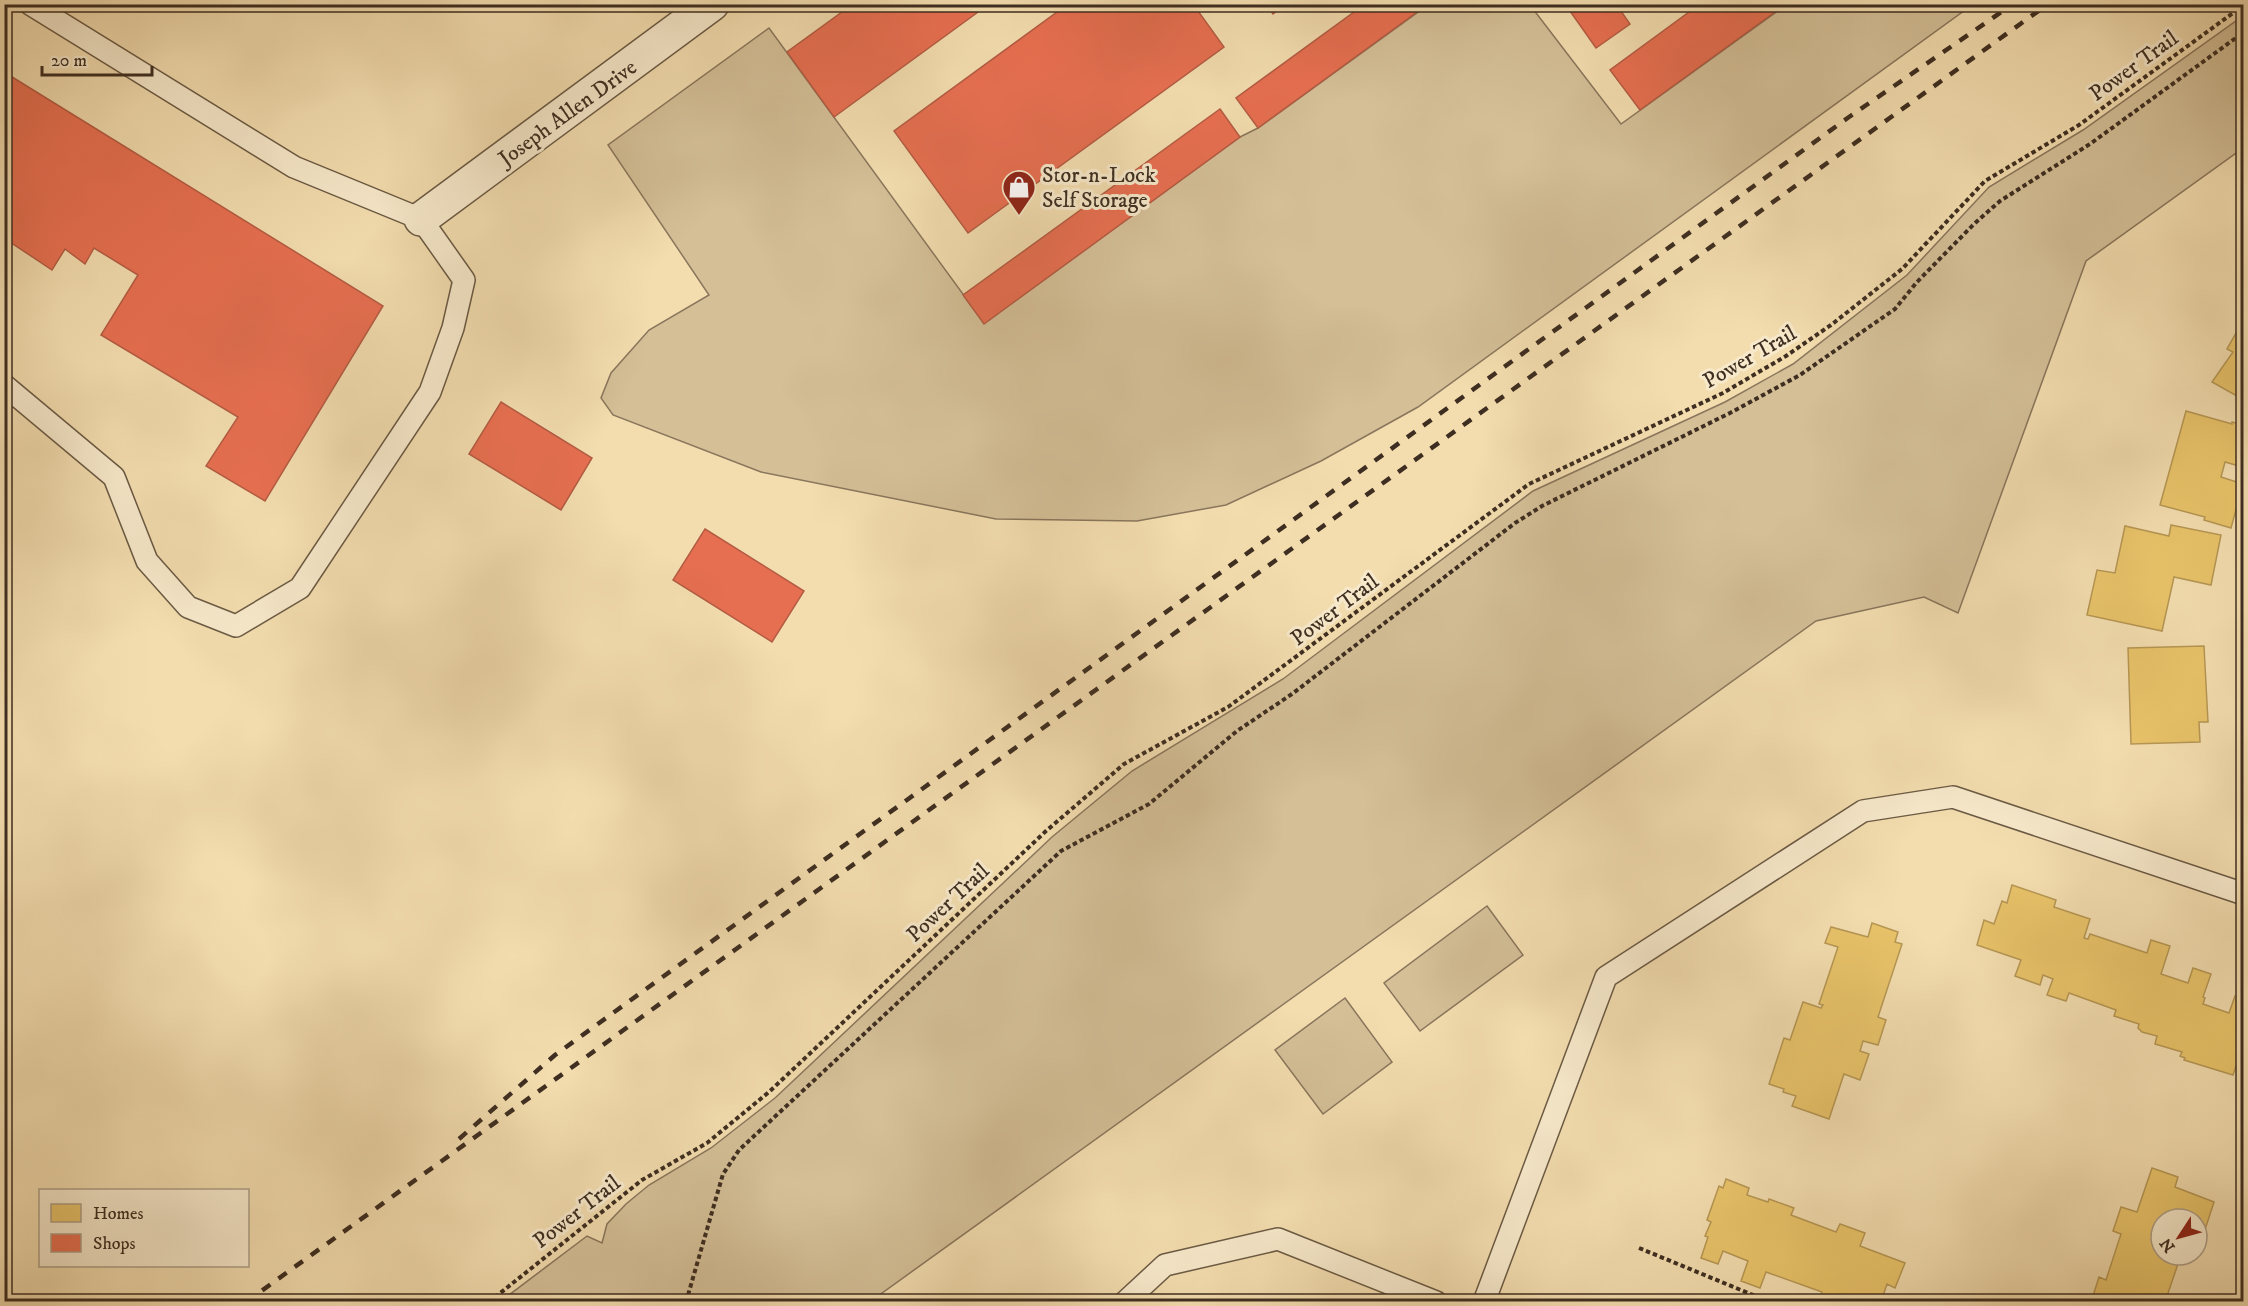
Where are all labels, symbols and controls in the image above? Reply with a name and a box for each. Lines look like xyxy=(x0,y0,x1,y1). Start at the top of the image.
street label: Power Trail xyxy=(2084,25,2184,108)
scale bar xyxy=(42,39,152,77)
text: 20 m xyxy=(51,50,87,72)
street label: Joseph Allen Drive xyxy=(492,54,642,174)
place label: Stor-n-Lock Self Storage xyxy=(1042,162,1156,214)
shop icon: Stor-n-Lock Self Storage xyxy=(1001,169,1037,216)
street label: Power Trail xyxy=(1698,320,1802,395)
street label: Power Trail xyxy=(1286,568,1385,652)
street label: Power Trail xyxy=(901,858,995,948)
street label: Power Trail xyxy=(528,1170,626,1255)
legend xyxy=(39,1189,249,1267)
text: Homes xyxy=(93,1203,144,1225)
north arrow xyxy=(2149,1207,2209,1267)
text: Shops xyxy=(93,1233,136,1255)
text: N xyxy=(2156,1234,2180,1256)

